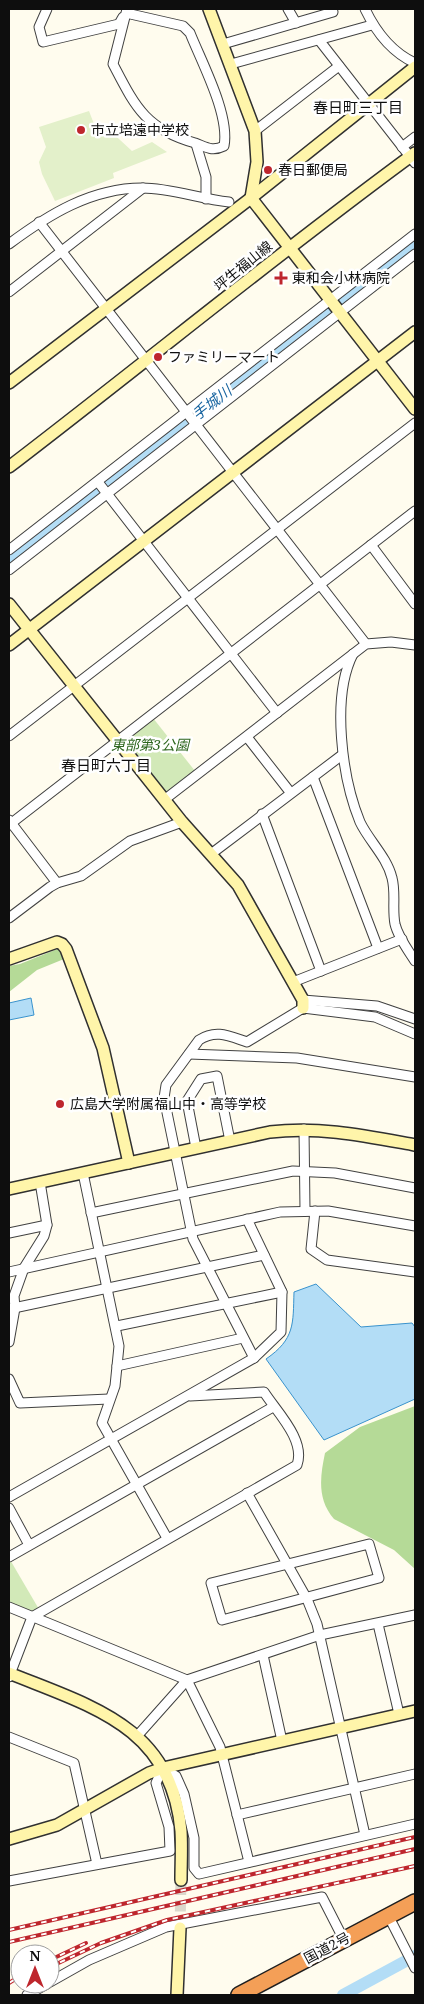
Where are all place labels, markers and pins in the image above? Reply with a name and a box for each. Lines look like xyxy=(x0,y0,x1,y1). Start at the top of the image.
place label: 市立培遠中学校 xyxy=(91,120,189,139)
marker: 市立培遠中学校 xyxy=(75,124,87,136)
place label: 春日郵便局 xyxy=(278,160,348,179)
marker: 春日郵便局 xyxy=(262,164,274,176)
place label: 東和会小林病院 xyxy=(292,268,390,287)
marker: 東和会小林病院 xyxy=(274,271,288,285)
place label: ファミリーマート xyxy=(168,347,280,366)
marker: ファミリーマート xyxy=(152,351,164,363)
place label: 広島大学附属福山中・高等学校 xyxy=(70,1094,266,1113)
marker: 広島大学附属福山中・高等学校 xyxy=(54,1098,66,1110)

